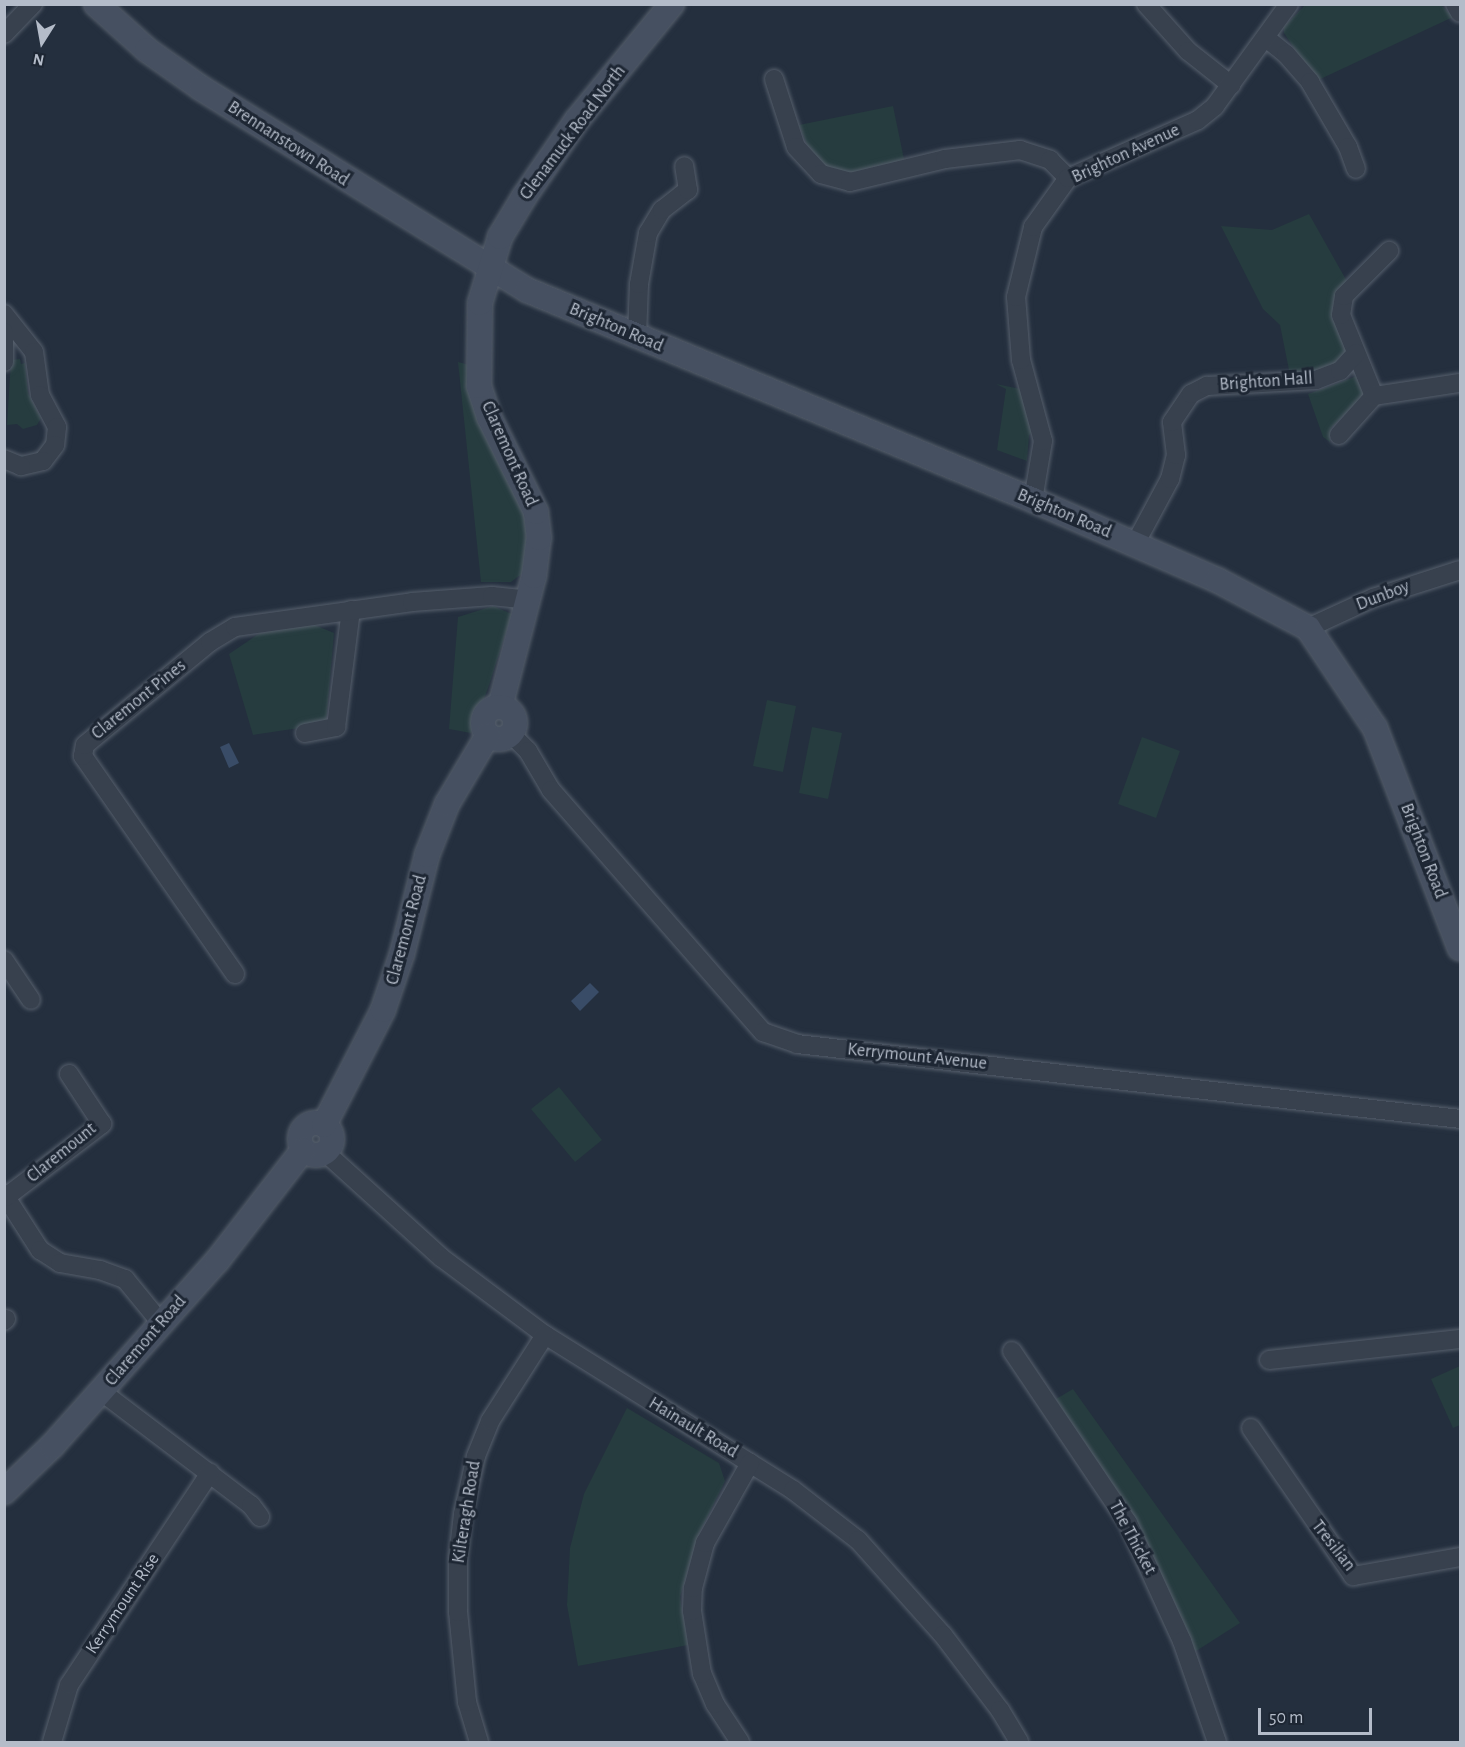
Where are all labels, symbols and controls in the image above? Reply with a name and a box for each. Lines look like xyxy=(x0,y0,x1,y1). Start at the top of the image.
north arrow xyxy=(12,12,72,72)
text: N xyxy=(32,51,46,69)
street label: Glenamuck Road North xyxy=(515,62,631,204)
street label: Brennanstown Road xyxy=(223,97,353,191)
street label: Brighton Avenue xyxy=(1069,120,1183,188)
street label: Brighton Road xyxy=(566,299,666,357)
street label: Brighton Hall xyxy=(1219,368,1313,396)
street label: Claremont Road xyxy=(476,398,542,510)
street label: Brighton Road xyxy=(1014,485,1114,543)
street label: Dunboy xyxy=(1353,576,1413,616)
street label: Claremont Pines xyxy=(87,655,191,745)
street label: Brighton Road xyxy=(1395,800,1451,902)
street label: Claremont Road xyxy=(382,873,432,987)
street label: Kerrymount Avenue xyxy=(846,1039,988,1075)
street label: Claremount xyxy=(23,1118,101,1188)
street label: Claremont Road xyxy=(101,1291,191,1391)
street label: Hainault Road xyxy=(644,1393,742,1463)
street label: Kilteragh Road xyxy=(448,1459,486,1565)
street label: The Thicket xyxy=(1104,1497,1160,1579)
street label: Tresilian xyxy=(1306,1516,1360,1576)
street label: Kerrymount Rise xyxy=(81,1550,165,1658)
scale bar xyxy=(1261,1696,1375,1734)
text: 50 m xyxy=(1269,1709,1303,1727)

